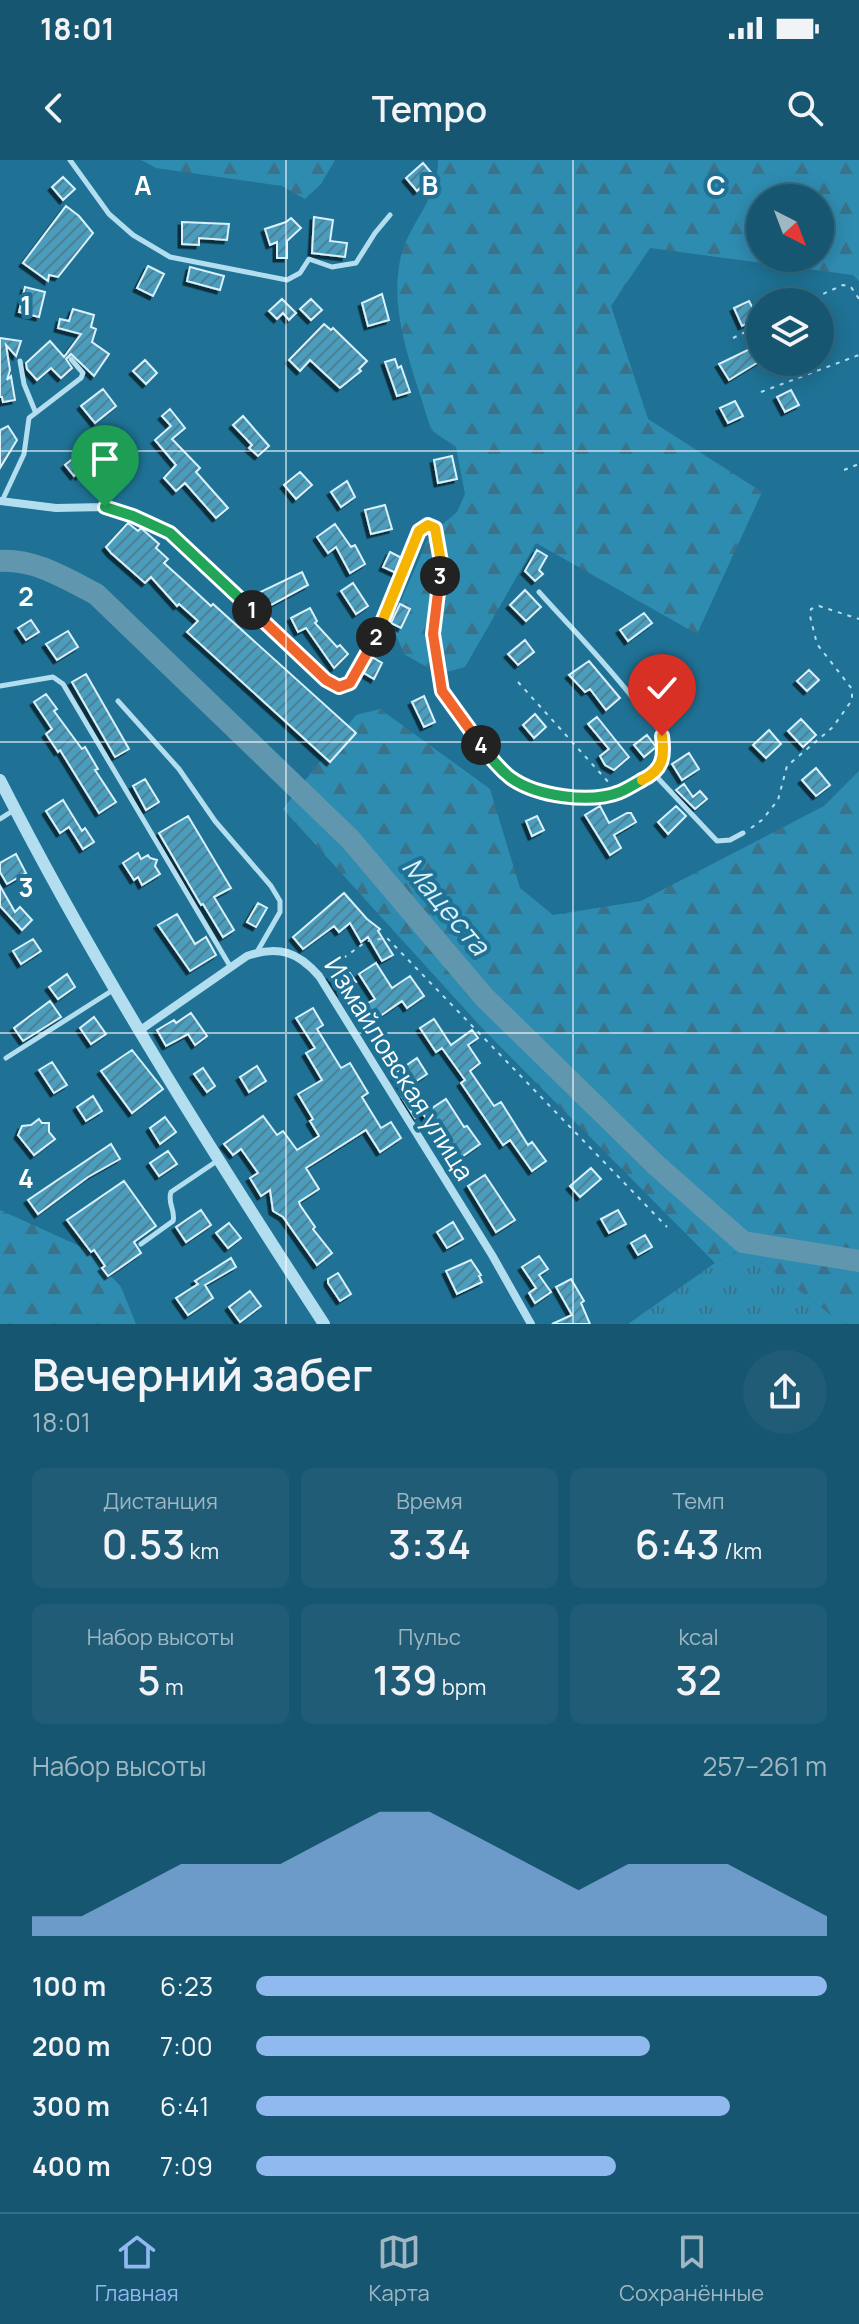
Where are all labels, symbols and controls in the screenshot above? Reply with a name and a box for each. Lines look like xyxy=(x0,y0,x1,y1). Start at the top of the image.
text: 18:01 xyxy=(40,8,115,49)
text: Tempo xyxy=(372,84,487,133)
icon: back xyxy=(32,86,76,130)
icon: search xyxy=(783,86,827,130)
text: A xyxy=(134,167,152,203)
text: B xyxy=(422,167,438,203)
text: C xyxy=(706,167,726,203)
north arrow xyxy=(746,184,834,272)
map controls xyxy=(746,184,834,376)
text: 1 xyxy=(20,287,32,323)
button: layers xyxy=(746,288,834,376)
pin xyxy=(71,425,139,507)
icon: arrive xyxy=(83,437,127,481)
pin: 3 xyxy=(420,556,460,596)
text: 3 xyxy=(434,561,446,591)
text: 2 xyxy=(18,578,34,614)
pin: 1 xyxy=(232,590,272,630)
text: 1 xyxy=(247,595,257,625)
pin: 2 xyxy=(356,617,396,657)
text: 2 xyxy=(369,622,383,652)
pin xyxy=(628,654,696,736)
icon: check xyxy=(640,666,684,710)
pin: 4 xyxy=(461,725,501,765)
text: 4 xyxy=(474,730,488,760)
water label: Мацеста xyxy=(395,848,500,964)
text: 3 xyxy=(18,869,34,905)
street label: Измайловская улица xyxy=(316,950,483,1187)
text: 4 xyxy=(18,1160,34,1196)
text: Вечерний забег xyxy=(32,1344,373,1404)
button: share xyxy=(743,1350,827,1434)
text: 18:01 xyxy=(32,1404,91,1440)
text: Дистанция xyxy=(103,1486,218,1516)
text: Время xyxy=(396,1486,463,1516)
text: Темп xyxy=(673,1486,724,1516)
text: 0.53 xyxy=(102,1516,185,1571)
text: 3:34 xyxy=(388,1516,471,1571)
text: 6:43 xyxy=(635,1516,720,1571)
text: km xyxy=(185,1536,219,1566)
text: /km xyxy=(720,1536,762,1566)
text: Набор высоты xyxy=(87,1622,234,1652)
text: Пульс xyxy=(398,1622,461,1652)
text: kcal xyxy=(678,1622,719,1652)
text: 5 xyxy=(137,1652,161,1707)
text: 139 xyxy=(373,1652,437,1707)
text: 32 xyxy=(675,1652,722,1707)
text: m xyxy=(161,1672,184,1702)
text: bpm xyxy=(437,1672,486,1702)
text: Набор высоты xyxy=(32,1748,206,1784)
text: 257–261 m xyxy=(702,1748,827,1784)
text: 100 m xyxy=(32,1968,106,2004)
text: 6:23 xyxy=(160,1968,213,2004)
text: 200 m xyxy=(32,2028,110,2064)
text: 7:00 xyxy=(160,2028,213,2064)
text: 300 m xyxy=(32,2088,110,2124)
text: 6:41 xyxy=(160,2088,209,2124)
text: 400 m xyxy=(32,2148,111,2184)
text: 7:09 xyxy=(160,2148,213,2184)
tab: Главная xyxy=(95,2230,179,2308)
tab: Карта xyxy=(368,2230,430,2308)
tab: Сохранённые xyxy=(619,2230,764,2308)

